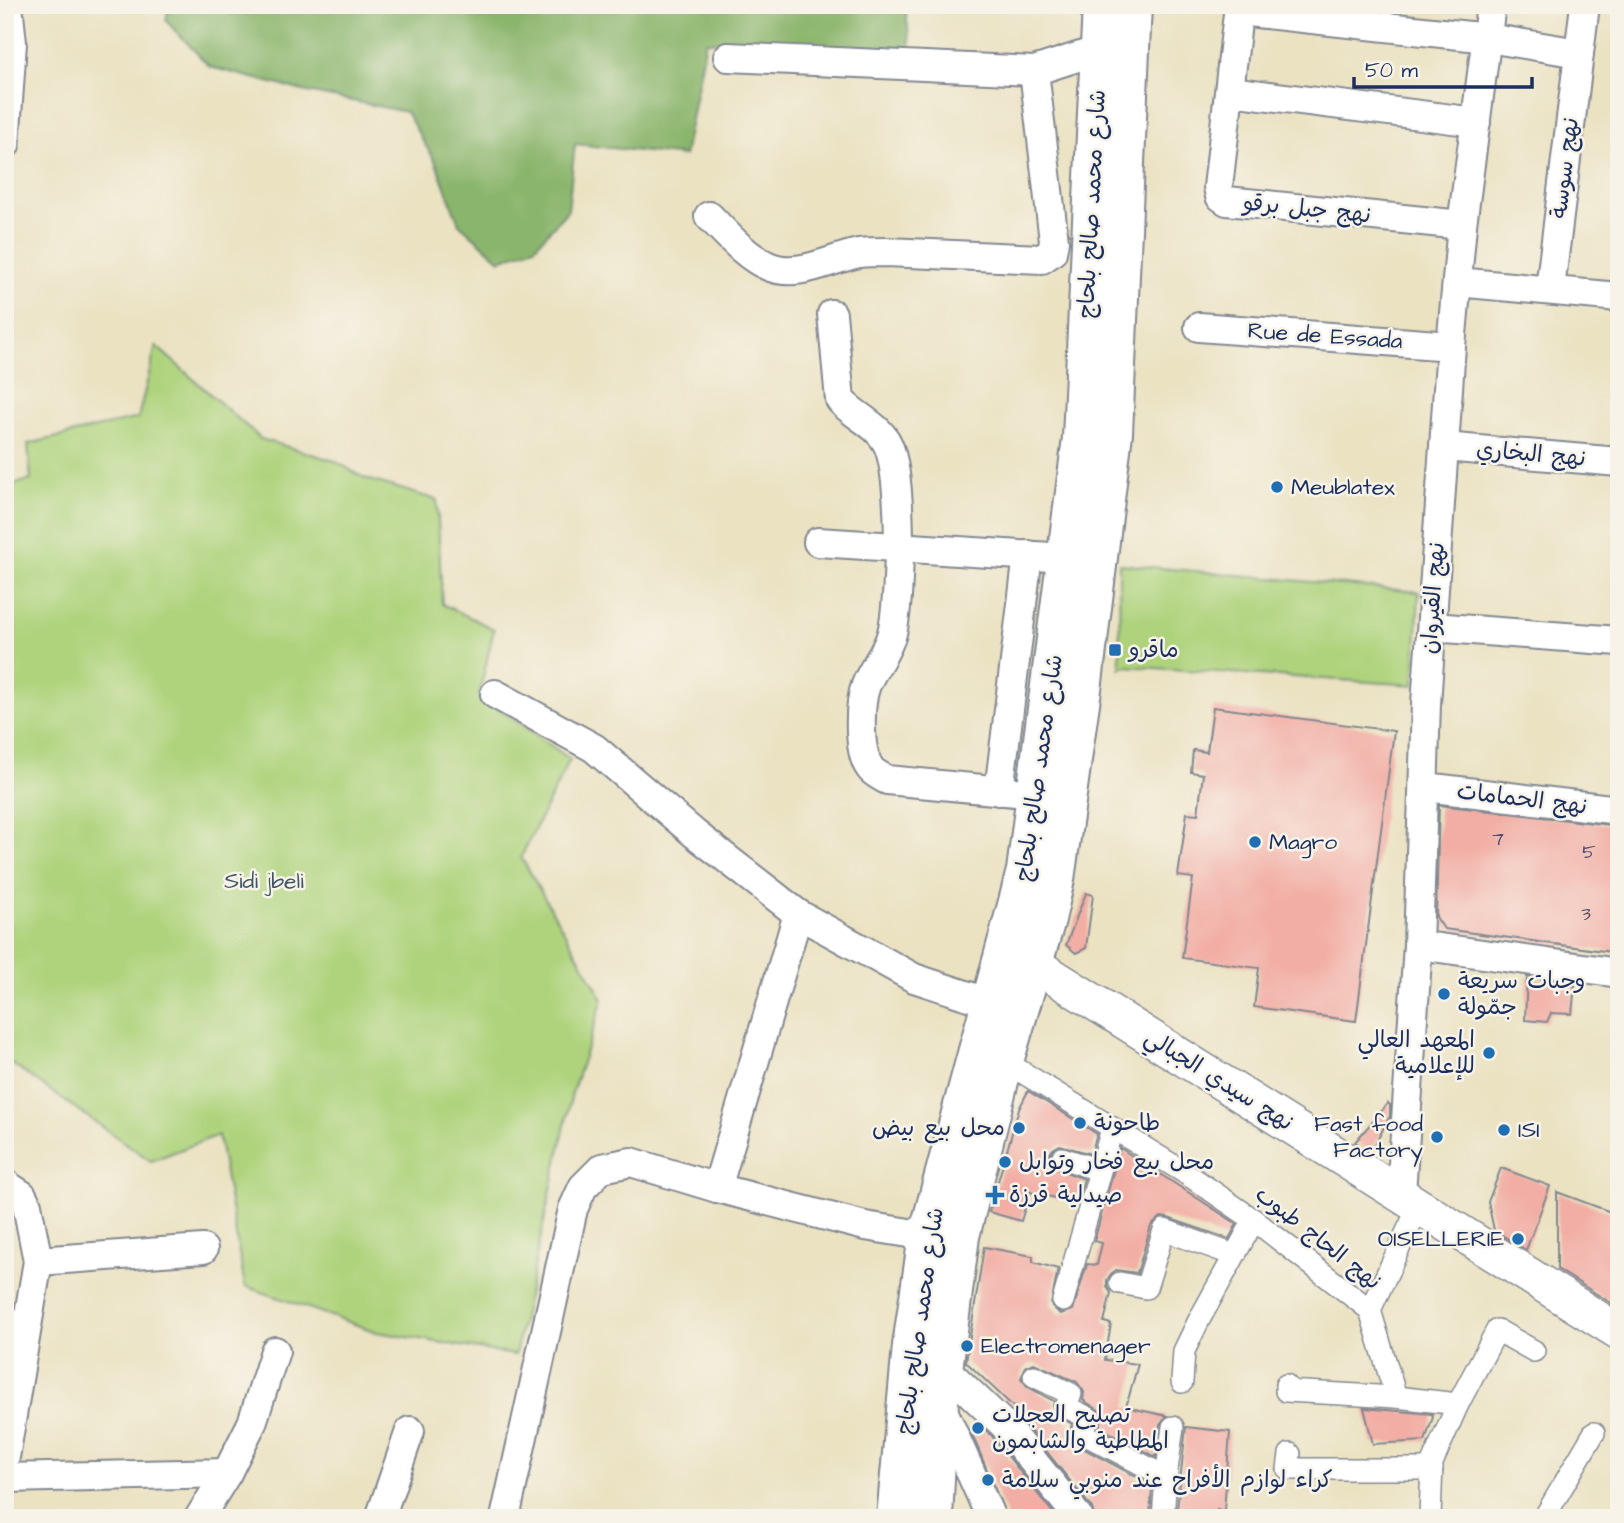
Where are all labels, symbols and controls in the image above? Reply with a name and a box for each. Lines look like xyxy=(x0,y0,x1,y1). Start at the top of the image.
scale bar xyxy=(1354,46,1533,90)
text: 50 m xyxy=(1365,56,1419,85)
street label: شارع محمد صالح بلحاج xyxy=(1070,89,1114,319)
street label: نهج سوسة xyxy=(1543,116,1587,220)
street label: نهج جبل برقو xyxy=(1240,186,1373,232)
street label: Rue de Essada xyxy=(1247,315,1404,357)
street label: نهج البخاري xyxy=(1475,433,1587,475)
place label: Meublatex xyxy=(1291,471,1395,503)
marker: Meublatex xyxy=(1269,479,1285,495)
street label: نهج القيروان xyxy=(1413,541,1453,655)
place label: ماقرو xyxy=(1127,634,1179,666)
marker: ماقرو xyxy=(1107,642,1123,658)
street label: شارع محمد صالح بلحاج xyxy=(1007,652,1071,884)
street label: نهج الحمامات xyxy=(1455,775,1589,823)
place label: Magro xyxy=(1269,826,1337,859)
house number: 7 xyxy=(1492,826,1504,853)
marker: Magro xyxy=(1247,834,1263,850)
house number: 5 xyxy=(1582,839,1596,866)
park label: Sidi jbeli xyxy=(224,865,304,897)
house number: 3 xyxy=(1581,901,1591,928)
place label: وجبات سريعة جمّولة xyxy=(1458,965,1585,1023)
marker: وجبات سريعة جمّولة xyxy=(1436,986,1452,1002)
street label: نهج سيدي الجبالي xyxy=(1136,1021,1299,1142)
place label: المعهد العالي للإعلامية xyxy=(1357,1024,1475,1082)
marker: المعهد العالي للإعلامية xyxy=(1481,1045,1497,1061)
place label: طاحونة xyxy=(1094,1107,1160,1139)
place label: Fast food Factory xyxy=(1314,1108,1423,1167)
place label: محل بيع بيض xyxy=(872,1112,1005,1144)
place label: ISI xyxy=(1518,1114,1540,1146)
marker: طاحونة xyxy=(1072,1115,1088,1131)
marker: محل بيع بيض xyxy=(1011,1120,1027,1136)
marker: ISI xyxy=(1496,1122,1512,1138)
marker: Fast food Factory xyxy=(1429,1129,1445,1145)
place label: محل بيع فخار وتوابل xyxy=(1019,1146,1214,1178)
marker: محل بيع فخار وتوابل xyxy=(997,1154,1013,1170)
place label: صيدلية قرزة xyxy=(1009,1179,1122,1211)
street label: نهج الحاج طبوب xyxy=(1248,1179,1388,1297)
marker: صيدلية قرزة xyxy=(987,1187,1003,1203)
street label: شارع محمد صالح بلحاج xyxy=(888,1205,952,1437)
place label: OISELLERIE xyxy=(1378,1223,1504,1255)
marker: OISELLERIE xyxy=(1510,1231,1526,1247)
place label: Electromenager xyxy=(981,1330,1151,1363)
marker: Electromenager xyxy=(959,1338,975,1354)
place label: تصليح العجلات المطاطية والشابمون xyxy=(992,1399,1169,1457)
marker: تصليح العجلات المطاطية والشابمون xyxy=(970,1420,986,1436)
place label: كراء لوازم الأفراح عند منوبي سلامة xyxy=(1002,1463,1333,1500)
marker: كراء لوازم الأفراح عند منوبي سلامة xyxy=(980,1472,996,1488)

